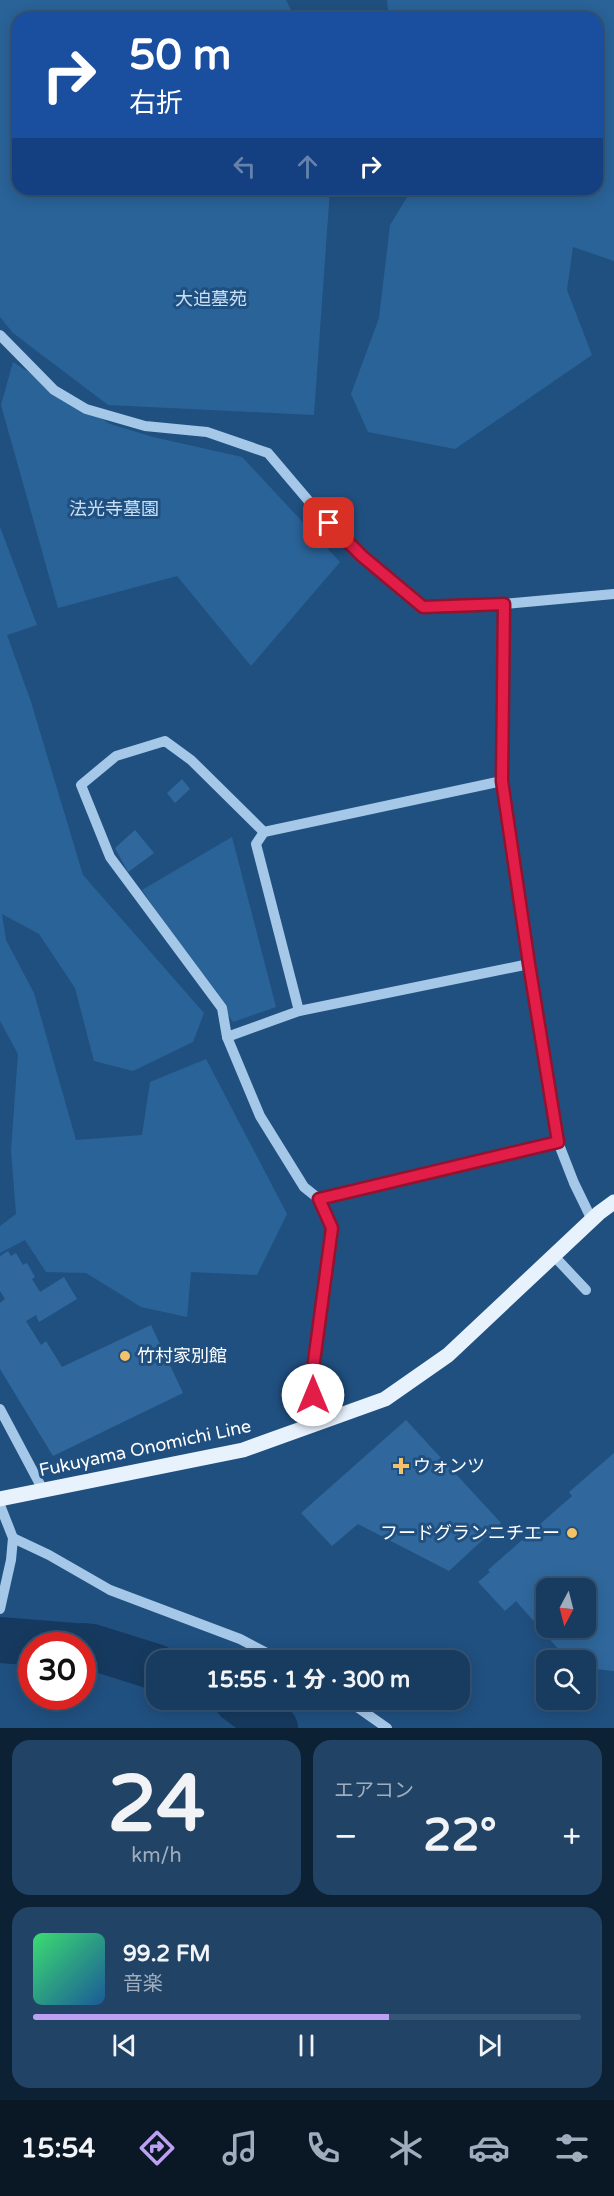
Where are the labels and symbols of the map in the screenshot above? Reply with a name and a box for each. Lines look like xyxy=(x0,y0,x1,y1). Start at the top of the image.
park label: 大迫墓苑 xyxy=(175,288,247,310)
pin xyxy=(303,497,354,548)
park label: 法光寺墓園 xyxy=(69,498,159,520)
place label: 竹村家別館 xyxy=(137,1345,227,1367)
marker: 竹村家別館 xyxy=(118,1349,132,1363)
position arrow xyxy=(281,1363,345,1427)
street label: Fukuyama Onomichi Line xyxy=(37,1415,253,1481)
place label: ウォンツ xyxy=(413,1455,485,1477)
marker: ウォンツ xyxy=(394,1459,408,1473)
place label: フードグランニチエー xyxy=(380,1522,560,1544)
marker: フードグランニチエー xyxy=(565,1526,579,1540)
north arrow xyxy=(536,1578,596,1638)
speed limit sign: 30 xyxy=(18,1632,96,1710)

